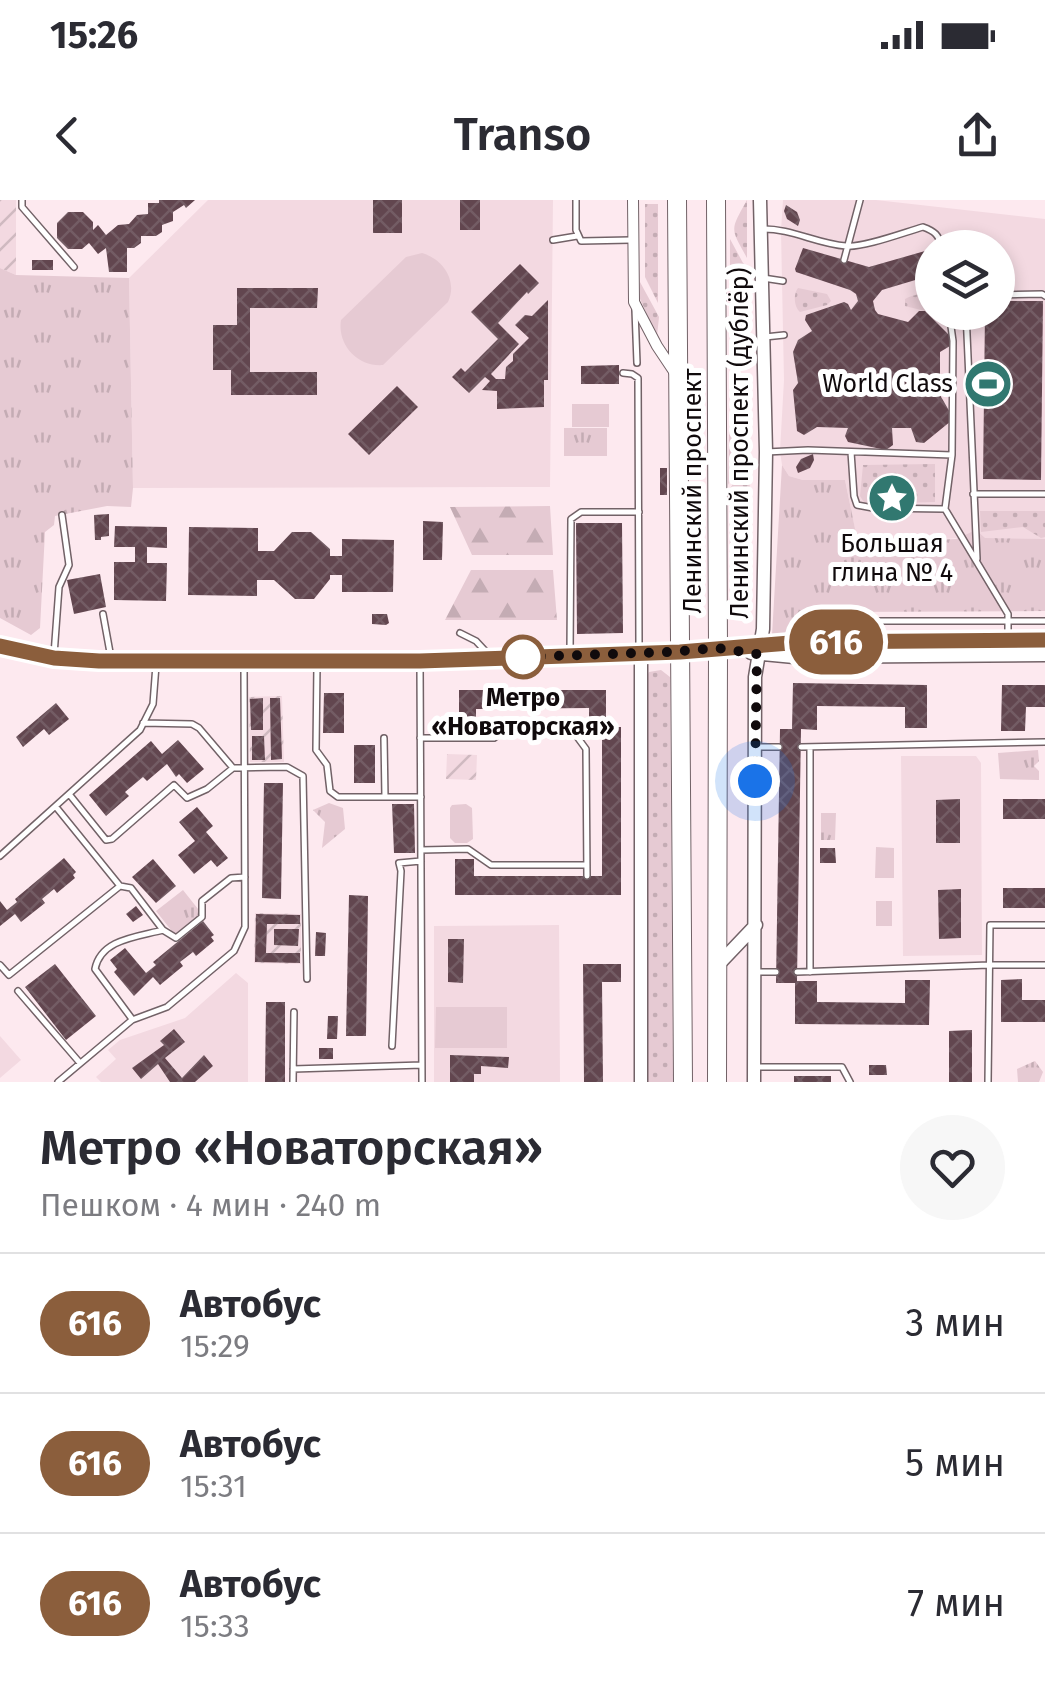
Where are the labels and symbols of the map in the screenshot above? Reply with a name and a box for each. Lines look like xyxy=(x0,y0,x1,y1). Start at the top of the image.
street label: Ленинский проспект (дублёр) xyxy=(725,267,755,619)
sports icon: World Class xyxy=(962,358,1014,410)
street label: Ленинский проспект xyxy=(678,368,708,614)
place label: World Class xyxy=(822,369,953,399)
place icon: Большая глина № 4 xyxy=(866,472,918,524)
place label: Большая глина № 4 xyxy=(831,529,953,588)
line badge: 616 xyxy=(778,610,894,674)
marker: Метро «Новаторская» xyxy=(502,636,544,678)
place label: Метро «Новаторская» xyxy=(431,683,615,742)
your location xyxy=(730,756,780,806)

